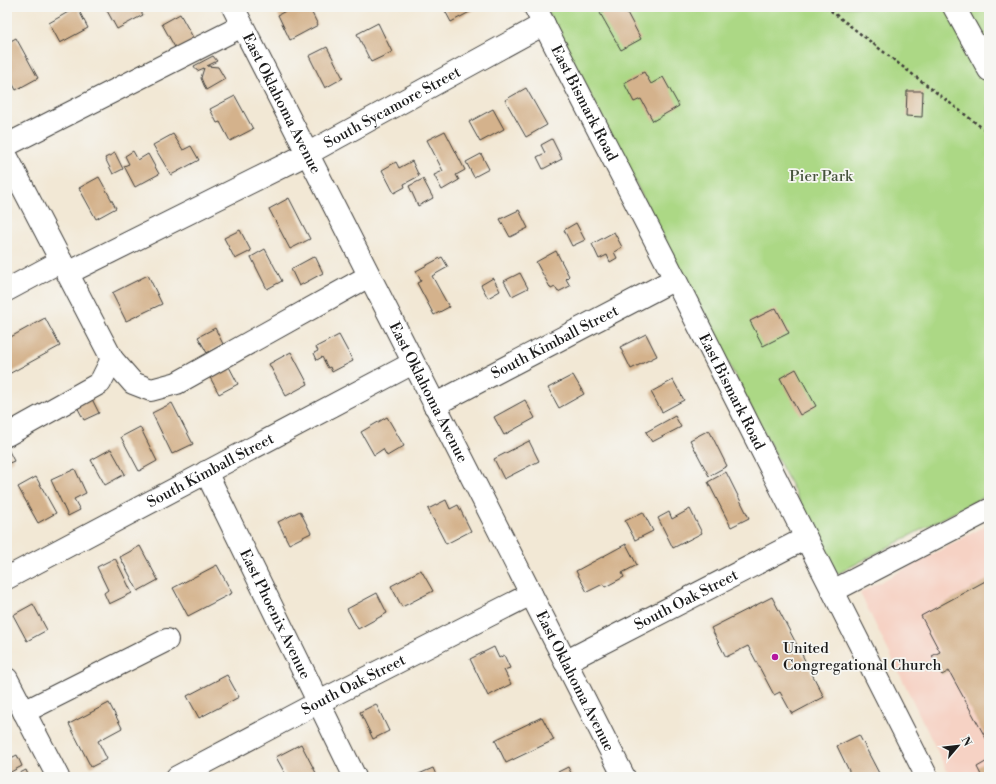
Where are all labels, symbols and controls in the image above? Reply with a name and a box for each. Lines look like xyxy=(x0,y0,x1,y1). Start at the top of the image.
street label: East Oklahoma Avenue xyxy=(238,30,325,177)
street label: East Bismark Road xyxy=(546,42,622,165)
street label: South Sycamore Street xyxy=(321,62,465,153)
park label: Pier Park xyxy=(789,167,854,186)
street label: South Kimball Street xyxy=(488,301,622,384)
street label: East Oklahoma Avenue xyxy=(384,319,472,466)
street label: East Bismark Road xyxy=(694,330,769,454)
street label: South Kimball Street xyxy=(144,429,278,512)
street label: East Phoenix Avenue xyxy=(235,546,315,682)
street label: South Oak Street xyxy=(631,565,742,635)
street label: East Oklahoma Avenue xyxy=(531,608,618,755)
place label: United Congregational Church xyxy=(783,639,941,675)
street label: South Oak Street xyxy=(298,650,409,720)
marker: United Congregational Church xyxy=(770,652,780,662)
north arrow xyxy=(938,726,978,766)
text: N xyxy=(958,735,974,749)

